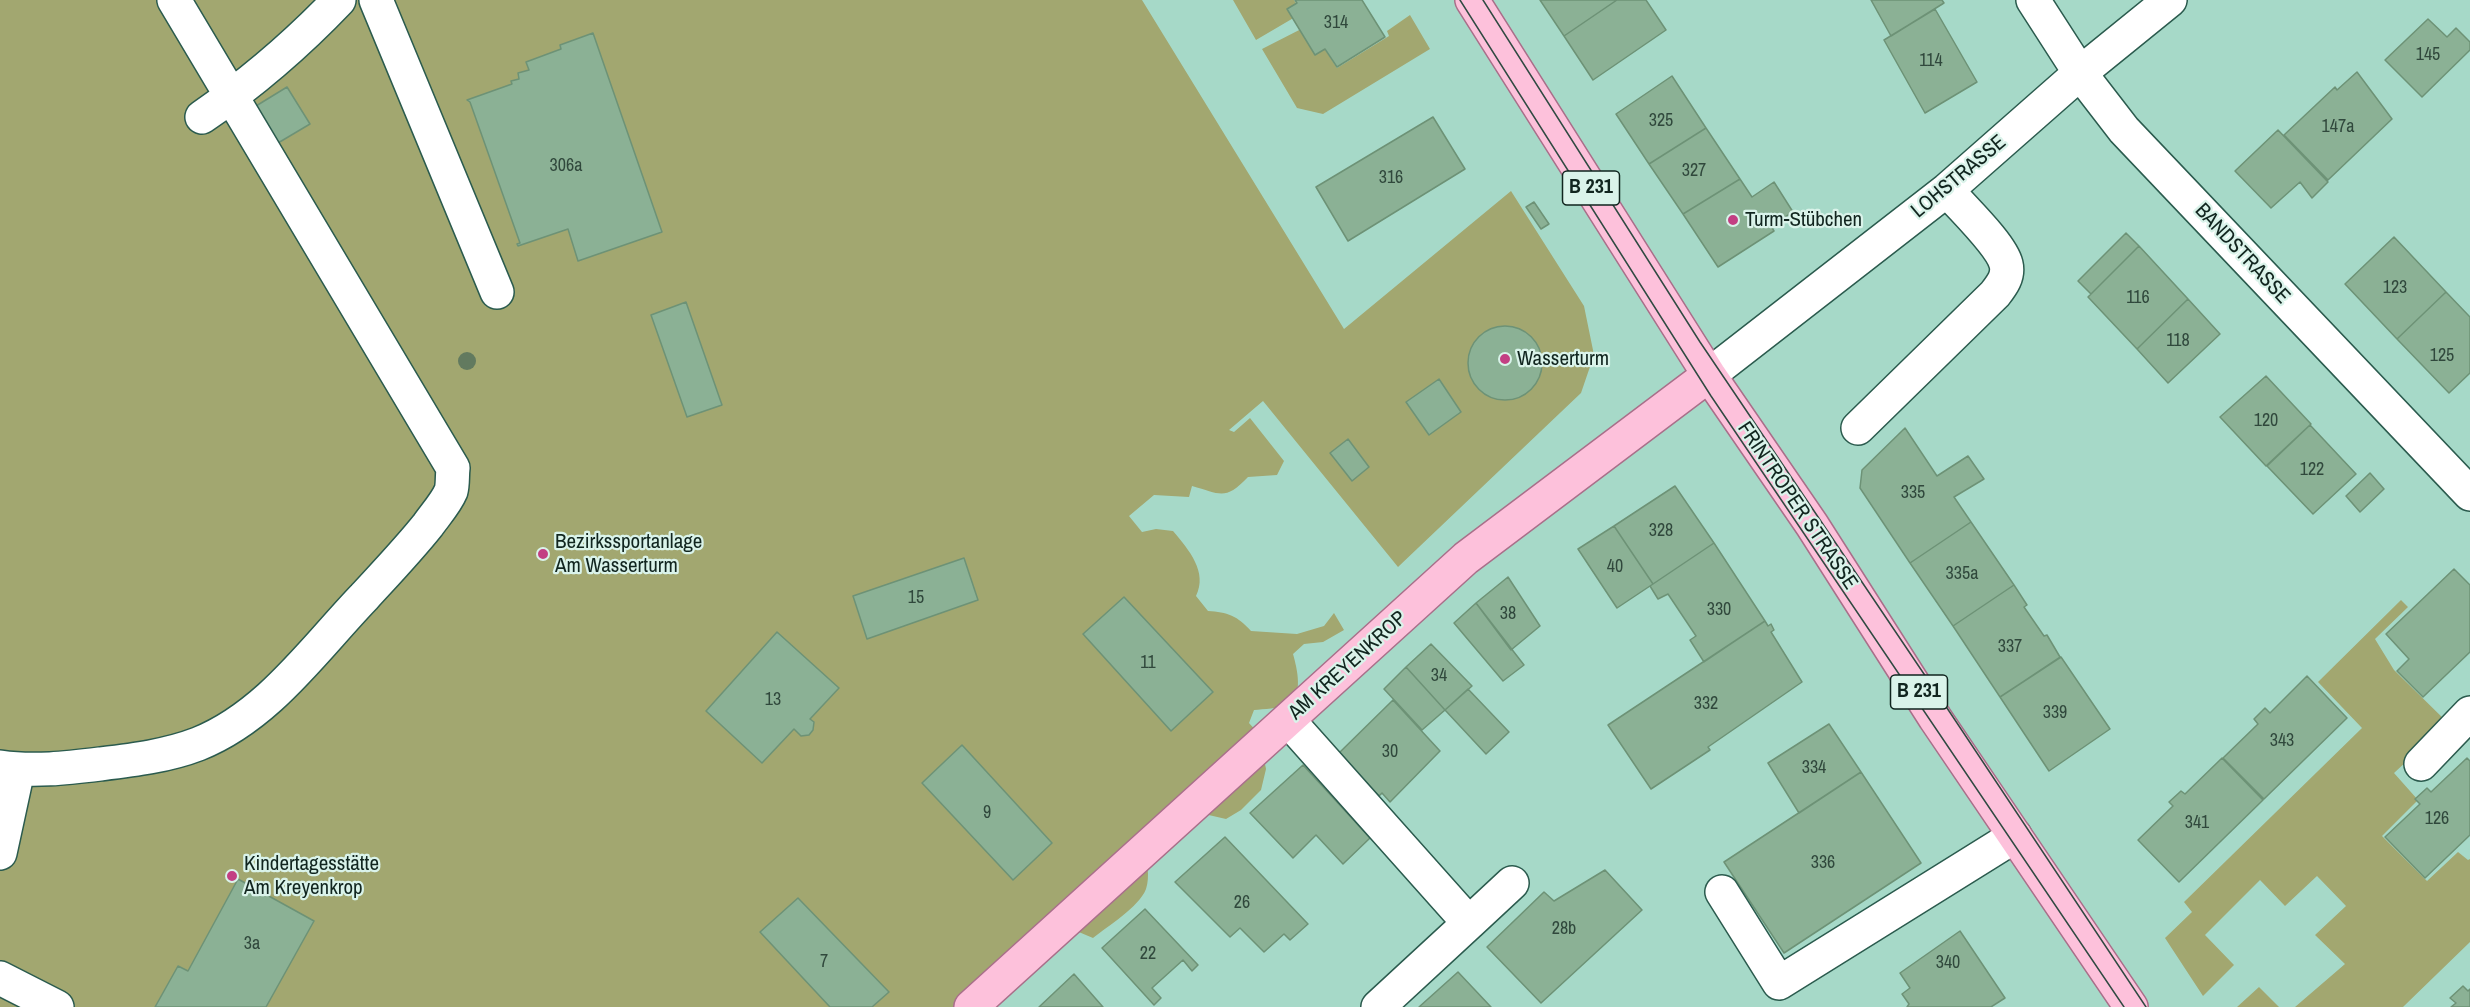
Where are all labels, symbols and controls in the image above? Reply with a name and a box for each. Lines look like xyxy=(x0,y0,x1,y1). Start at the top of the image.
house number: 314 xyxy=(1324,12,1348,34)
house number: 145 xyxy=(2416,44,2440,66)
house number: 114 xyxy=(1919,50,1943,72)
house number: 325 xyxy=(1649,110,1673,132)
house number: 147a xyxy=(2322,116,2354,138)
street label: LOHSTRASSE xyxy=(1907,130,2011,224)
house number: 306a xyxy=(550,155,582,177)
house number: 327 xyxy=(1682,160,1706,182)
house number: 316 xyxy=(1379,167,1403,189)
road number: B 231 xyxy=(1562,171,1620,205)
street label: BANDSTRASSE xyxy=(2189,199,2295,309)
place label: Turm-Stübchen xyxy=(1745,207,1862,233)
marker: Turm-Stübchen xyxy=(1726,213,1740,227)
house number: 123 xyxy=(2383,277,2407,299)
house number: 116 xyxy=(2126,287,2150,309)
house number: 118 xyxy=(2166,330,2190,352)
house number: 125 xyxy=(2430,345,2454,367)
place label: Wasserturm xyxy=(1517,346,1609,372)
marker: Wasserturm xyxy=(1498,352,1512,366)
house number: 120 xyxy=(2254,410,2278,432)
street label: FRINTROPER STRASSE xyxy=(1731,417,1863,595)
house number: 122 xyxy=(2300,459,2324,481)
house number: 335 xyxy=(1901,482,1925,504)
house number: 328 xyxy=(1649,520,1673,542)
place label: Bezirkssportanlage Am Wasserturm xyxy=(555,529,702,579)
marker: Bezirkssportanlage Am Wasserturm xyxy=(536,547,550,561)
house number: 40 xyxy=(1607,556,1623,578)
house number: 335a xyxy=(1946,563,1978,585)
house number: 15 xyxy=(908,587,924,609)
house number: 330 xyxy=(1707,599,1731,621)
house number: 38 xyxy=(1500,603,1516,625)
street label: AM KREYENKROP xyxy=(1284,606,1412,726)
house number: 337 xyxy=(1998,636,2022,658)
house number: 11 xyxy=(1140,652,1156,674)
house number: 34 xyxy=(1431,665,1447,687)
road number: B 231 xyxy=(1890,675,1948,709)
house number: 13 xyxy=(765,689,781,711)
house number: 332 xyxy=(1694,693,1718,715)
house number: 339 xyxy=(2043,702,2067,724)
house number: 343 xyxy=(2270,730,2294,752)
house number: 30 xyxy=(1382,741,1398,763)
house number: 334 xyxy=(1802,757,1826,779)
house number: 9 xyxy=(983,802,991,824)
house number: 126 xyxy=(2425,808,2449,830)
house number: 341 xyxy=(2185,812,2209,834)
place label: Kindertagesstätte Am Kreyenkrop xyxy=(244,851,379,901)
house number: 336 xyxy=(1811,852,1835,874)
marker: Kindertagesstätte Am Kreyenkrop xyxy=(225,869,239,883)
house number: 26 xyxy=(1234,892,1250,914)
house number: 28b xyxy=(1552,918,1576,940)
house number: 3a xyxy=(244,933,260,955)
house number: 22 xyxy=(1140,943,1156,965)
house number: 7 xyxy=(820,951,828,973)
house number: 340 xyxy=(1936,952,1960,974)

